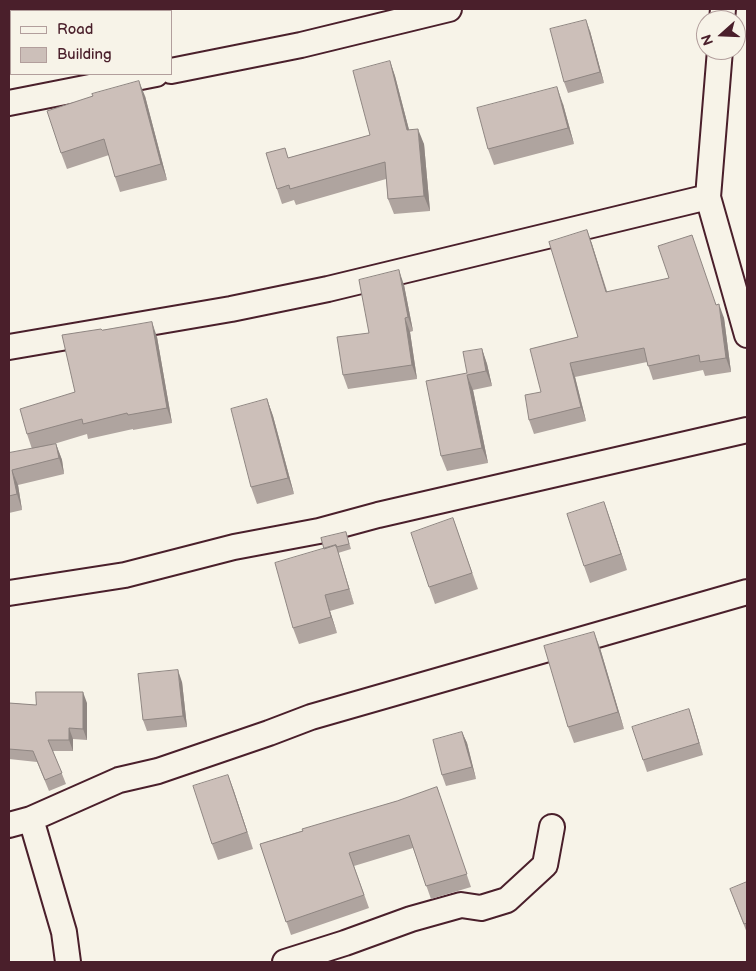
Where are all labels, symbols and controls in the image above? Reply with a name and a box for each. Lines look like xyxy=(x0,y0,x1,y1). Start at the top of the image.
legend xyxy=(10,10,172,75)
north arrow xyxy=(696,10,746,60)
text: Road xyxy=(57,20,93,39)
text: N xyxy=(698,32,717,48)
text: Building xyxy=(57,45,112,64)

